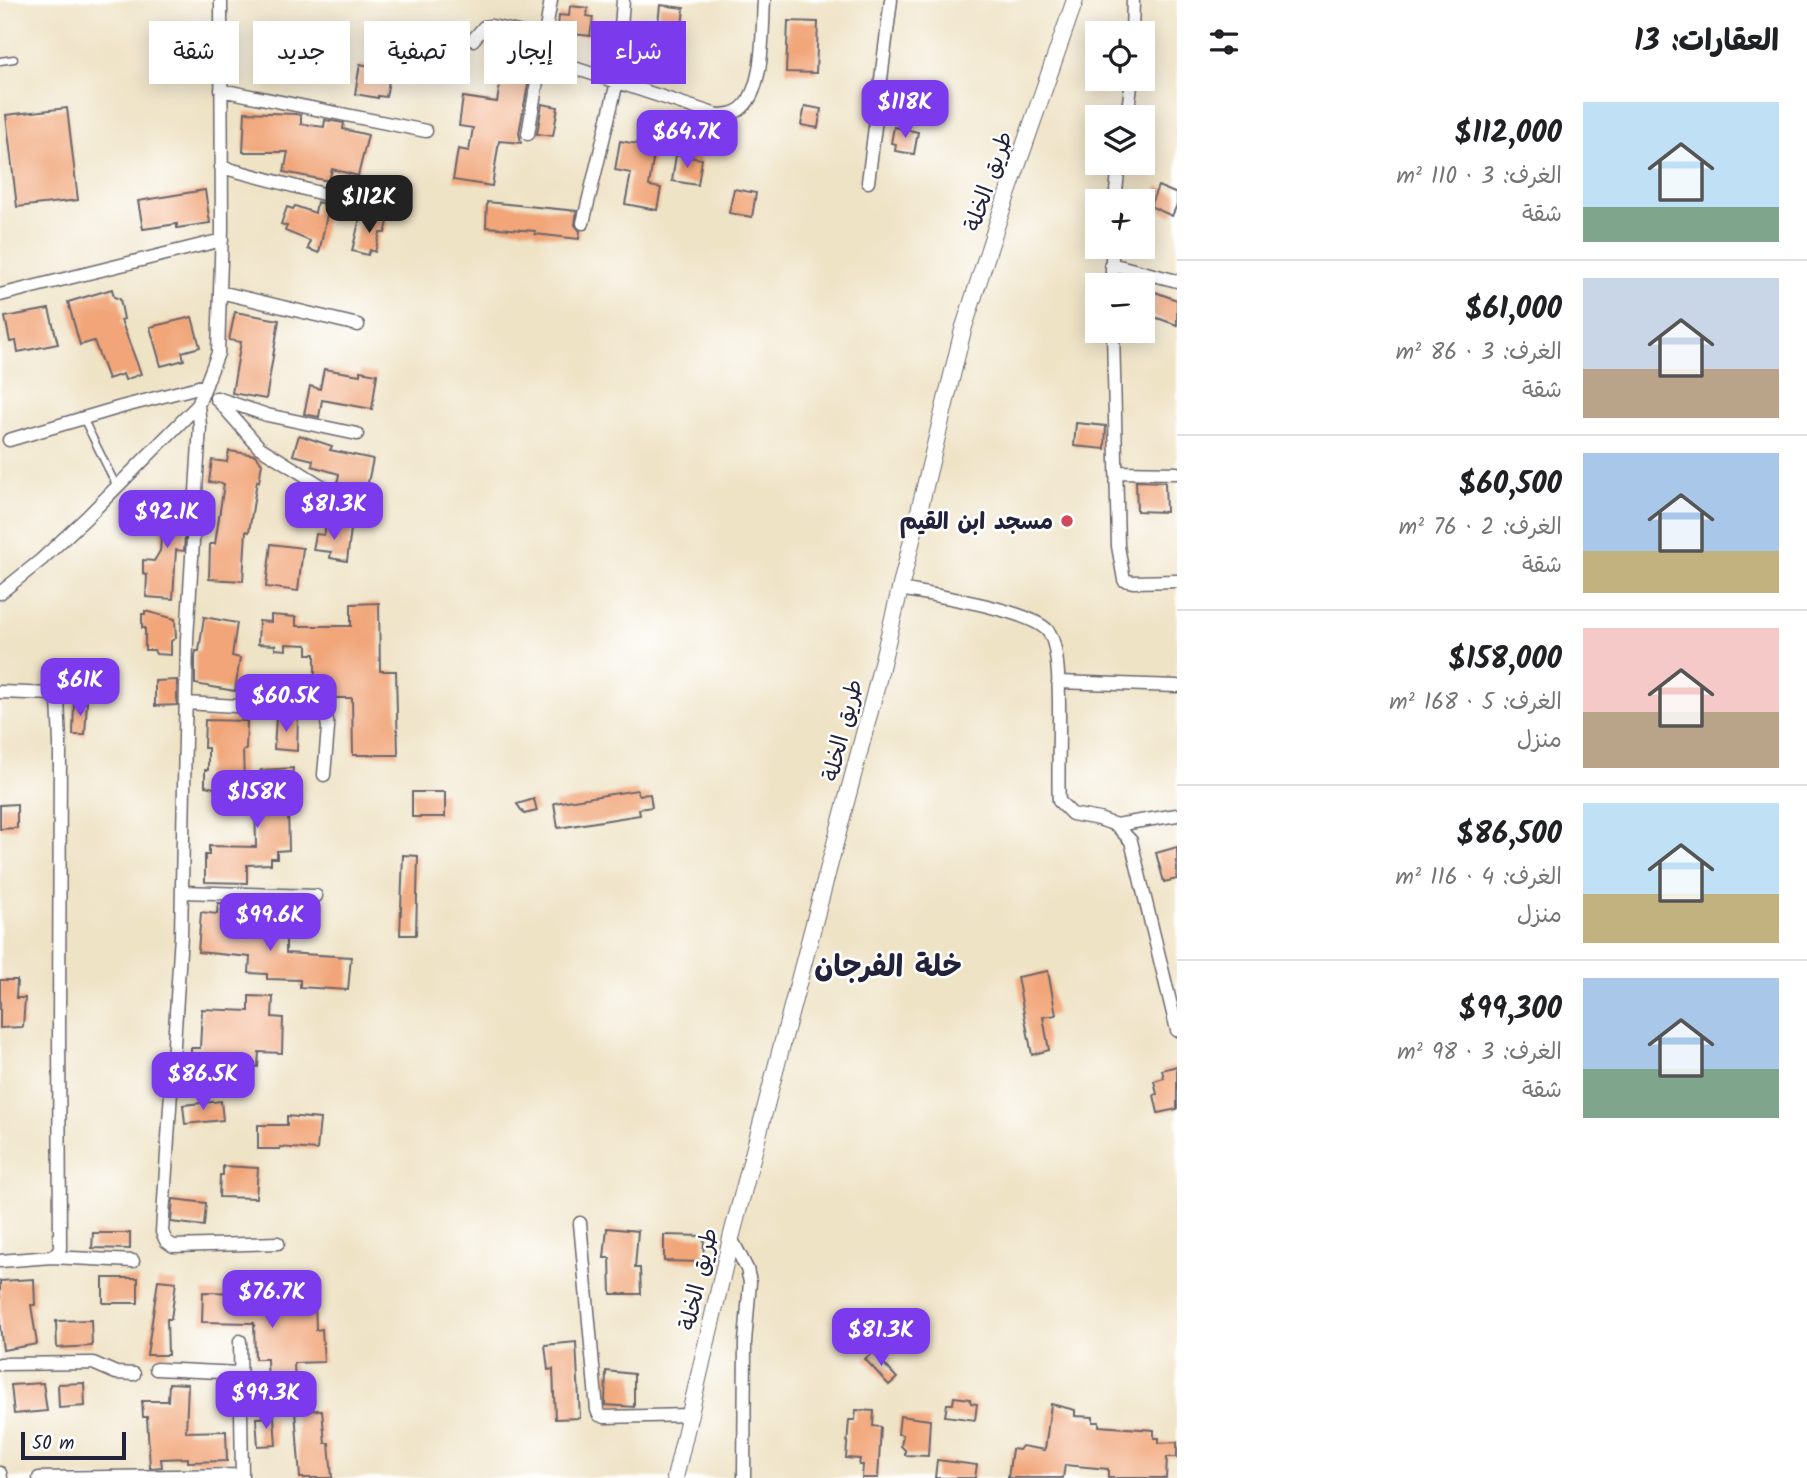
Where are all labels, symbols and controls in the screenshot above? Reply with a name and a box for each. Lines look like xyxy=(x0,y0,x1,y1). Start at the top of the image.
text: العقارات: 13 xyxy=(1634,18,1779,66)
chip: شقة xyxy=(149,21,239,84)
chip: جديد xyxy=(253,21,350,84)
chip: تصفية xyxy=(364,21,470,84)
chip: إيجار xyxy=(484,21,577,84)
chip: شراء xyxy=(591,21,686,84)
map controls xyxy=(1085,21,1155,343)
button: locate xyxy=(1085,21,1155,91)
icon: filters xyxy=(1205,23,1243,61)
pin: $118K xyxy=(856,80,954,140)
text: $118K xyxy=(878,85,932,121)
button: layers xyxy=(1085,105,1155,175)
pin: $64.7K xyxy=(630,110,744,170)
text: $112,000 xyxy=(1455,110,1562,158)
text: $64.7K xyxy=(653,115,721,151)
street label: طريق الخلة xyxy=(956,127,1024,237)
icon: home xyxy=(1639,130,1723,214)
text: الغرف: 3 · 110 m² xyxy=(1396,159,1562,195)
pin: $112K xyxy=(320,176,418,235)
text: $112K xyxy=(342,180,396,216)
button: + xyxy=(1085,189,1155,259)
text: شقة xyxy=(1522,197,1562,233)
button: − xyxy=(1085,273,1155,343)
text: $61,000 xyxy=(1465,286,1562,334)
icon: home xyxy=(1639,306,1723,390)
text: الغرف: 3 · 86 m² xyxy=(1396,335,1562,371)
text: شقة xyxy=(1522,373,1562,409)
text: $60,500 xyxy=(1459,461,1562,509)
icon: home xyxy=(1639,481,1723,565)
pin: $81.3K xyxy=(277,482,391,542)
text: $81.3K xyxy=(301,487,367,523)
pin: $92.1K xyxy=(110,490,224,550)
text: $92.1K xyxy=(135,495,199,531)
place label: مسجد ابن القيم xyxy=(900,505,1053,541)
text: الغرف: 2 · 76 m² xyxy=(1399,510,1562,546)
marker: مسجد ابن القيم xyxy=(1059,513,1075,529)
text: شقة xyxy=(1522,548,1562,584)
text: $158,000 xyxy=(1448,636,1562,684)
icon: home xyxy=(1639,656,1723,740)
pin: $61K xyxy=(39,658,121,718)
text: $61K xyxy=(57,663,103,699)
pin: $60.5K xyxy=(229,674,343,734)
street label: طريق الخلة xyxy=(814,676,874,785)
text: $60.5K xyxy=(252,679,320,715)
text: الغرف: 5 · 168 m² xyxy=(1389,685,1562,721)
text: منزل xyxy=(1517,723,1562,759)
pin: $158K xyxy=(208,770,306,830)
text: $158K xyxy=(227,775,287,811)
text: $86,500 xyxy=(1456,811,1562,859)
icon: home xyxy=(1639,831,1723,915)
text: الغرف: 4 · 116 m² xyxy=(1396,860,1562,896)
pin: $99.6K xyxy=(213,894,327,953)
text: $99.6K xyxy=(236,898,304,934)
text: منزل xyxy=(1517,898,1562,934)
district label: خلة الفرجان xyxy=(814,944,962,992)
text: $99,300 xyxy=(1459,986,1562,1034)
icon: home xyxy=(1639,1006,1723,1090)
text: الغرف: 3 · 98 m² xyxy=(1397,1035,1562,1071)
pin: $86.5K xyxy=(146,1052,260,1112)
text: $86.5K xyxy=(168,1057,238,1093)
text: شقة xyxy=(1522,1073,1562,1109)
street label: طريق الخلة xyxy=(671,1225,729,1334)
pin: $76.7K xyxy=(215,1270,329,1330)
text: $76.7K xyxy=(238,1275,306,1311)
pin: $81.3K xyxy=(824,1308,938,1368)
text: $81.3K xyxy=(848,1313,914,1349)
pin: $99.3K xyxy=(209,1372,323,1431)
text: $99.3K xyxy=(232,1376,300,1412)
scale bar xyxy=(21,1429,126,1461)
text: 50 m xyxy=(32,1429,74,1459)

